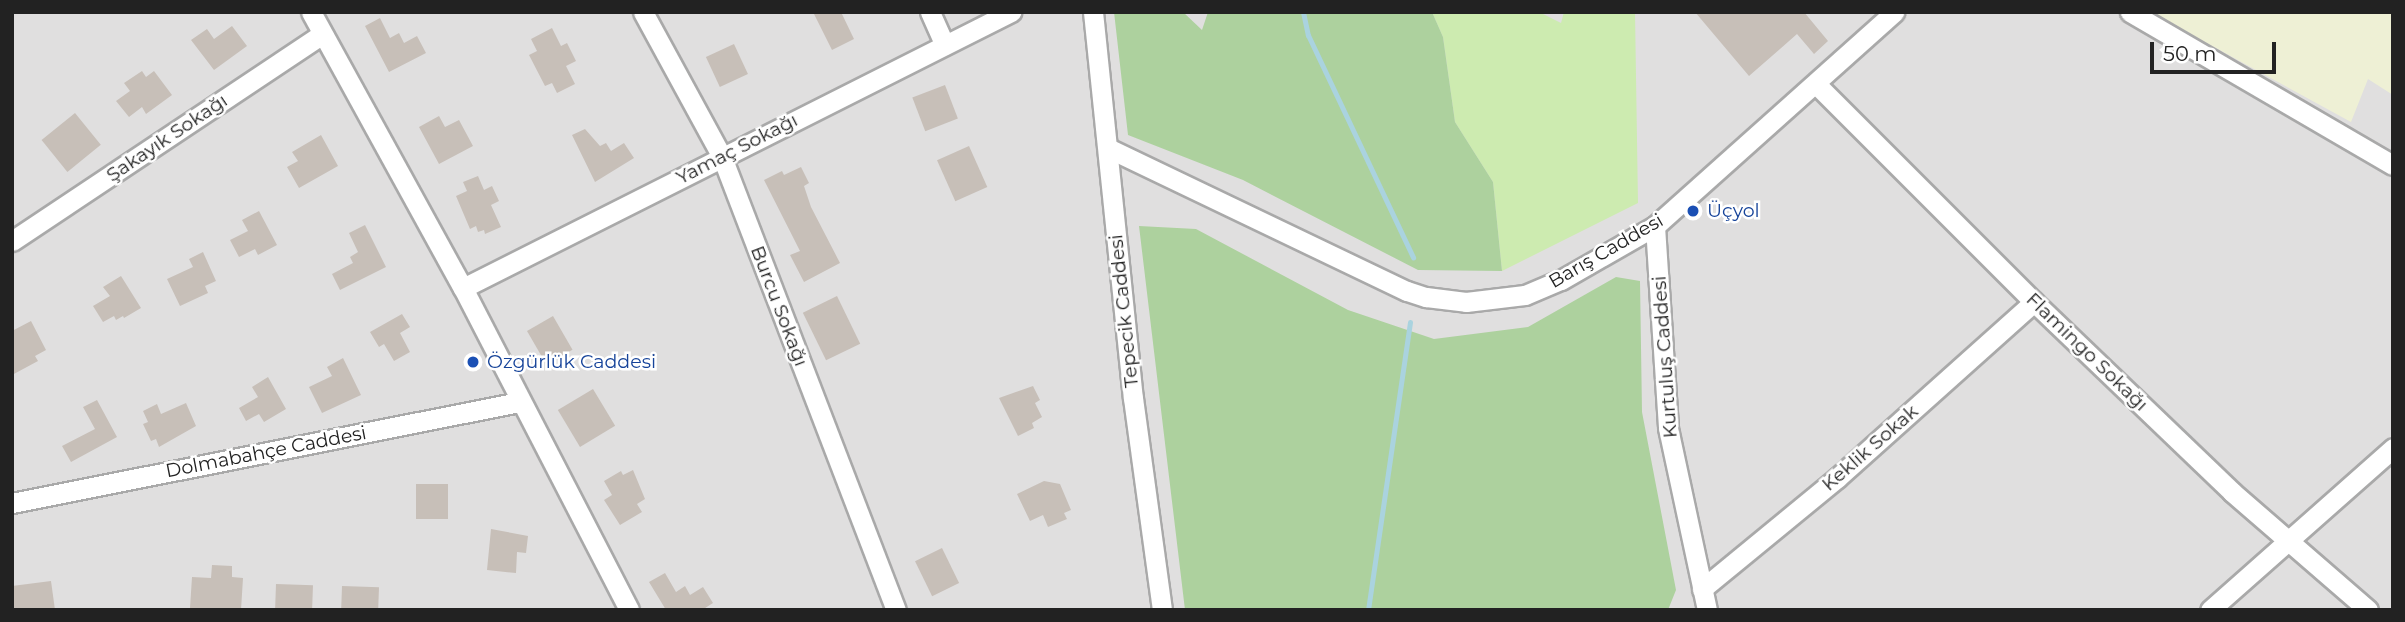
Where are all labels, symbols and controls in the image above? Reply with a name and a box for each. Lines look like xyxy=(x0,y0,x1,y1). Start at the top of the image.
scale bar xyxy=(2153,28,2279,72)
text: 50 m xyxy=(2163,41,2217,66)
street label: Şakayık Sokağı xyxy=(102,89,232,187)
street label: Yamaç Sokağı xyxy=(672,109,802,189)
place label: Üçyol xyxy=(1707,200,1760,222)
marker: Üçyol xyxy=(1685,203,1701,219)
street label: Barış Caddesi xyxy=(1545,209,1667,293)
street label: Tepecik Caddesi xyxy=(1105,233,1143,389)
street label: Burcu Sokağı xyxy=(746,243,812,369)
street label: Kurtuluş Caddesi xyxy=(1648,275,1682,439)
street label: Flamingo Sokağı xyxy=(2021,288,2153,416)
place label: Özgürlük Caddesi xyxy=(487,351,656,373)
marker: Özgürlük Caddesi xyxy=(465,354,481,370)
street label: Keklik Sokak xyxy=(1817,400,1923,496)
street label: Dolmabahçe Caddesi xyxy=(164,421,368,483)

